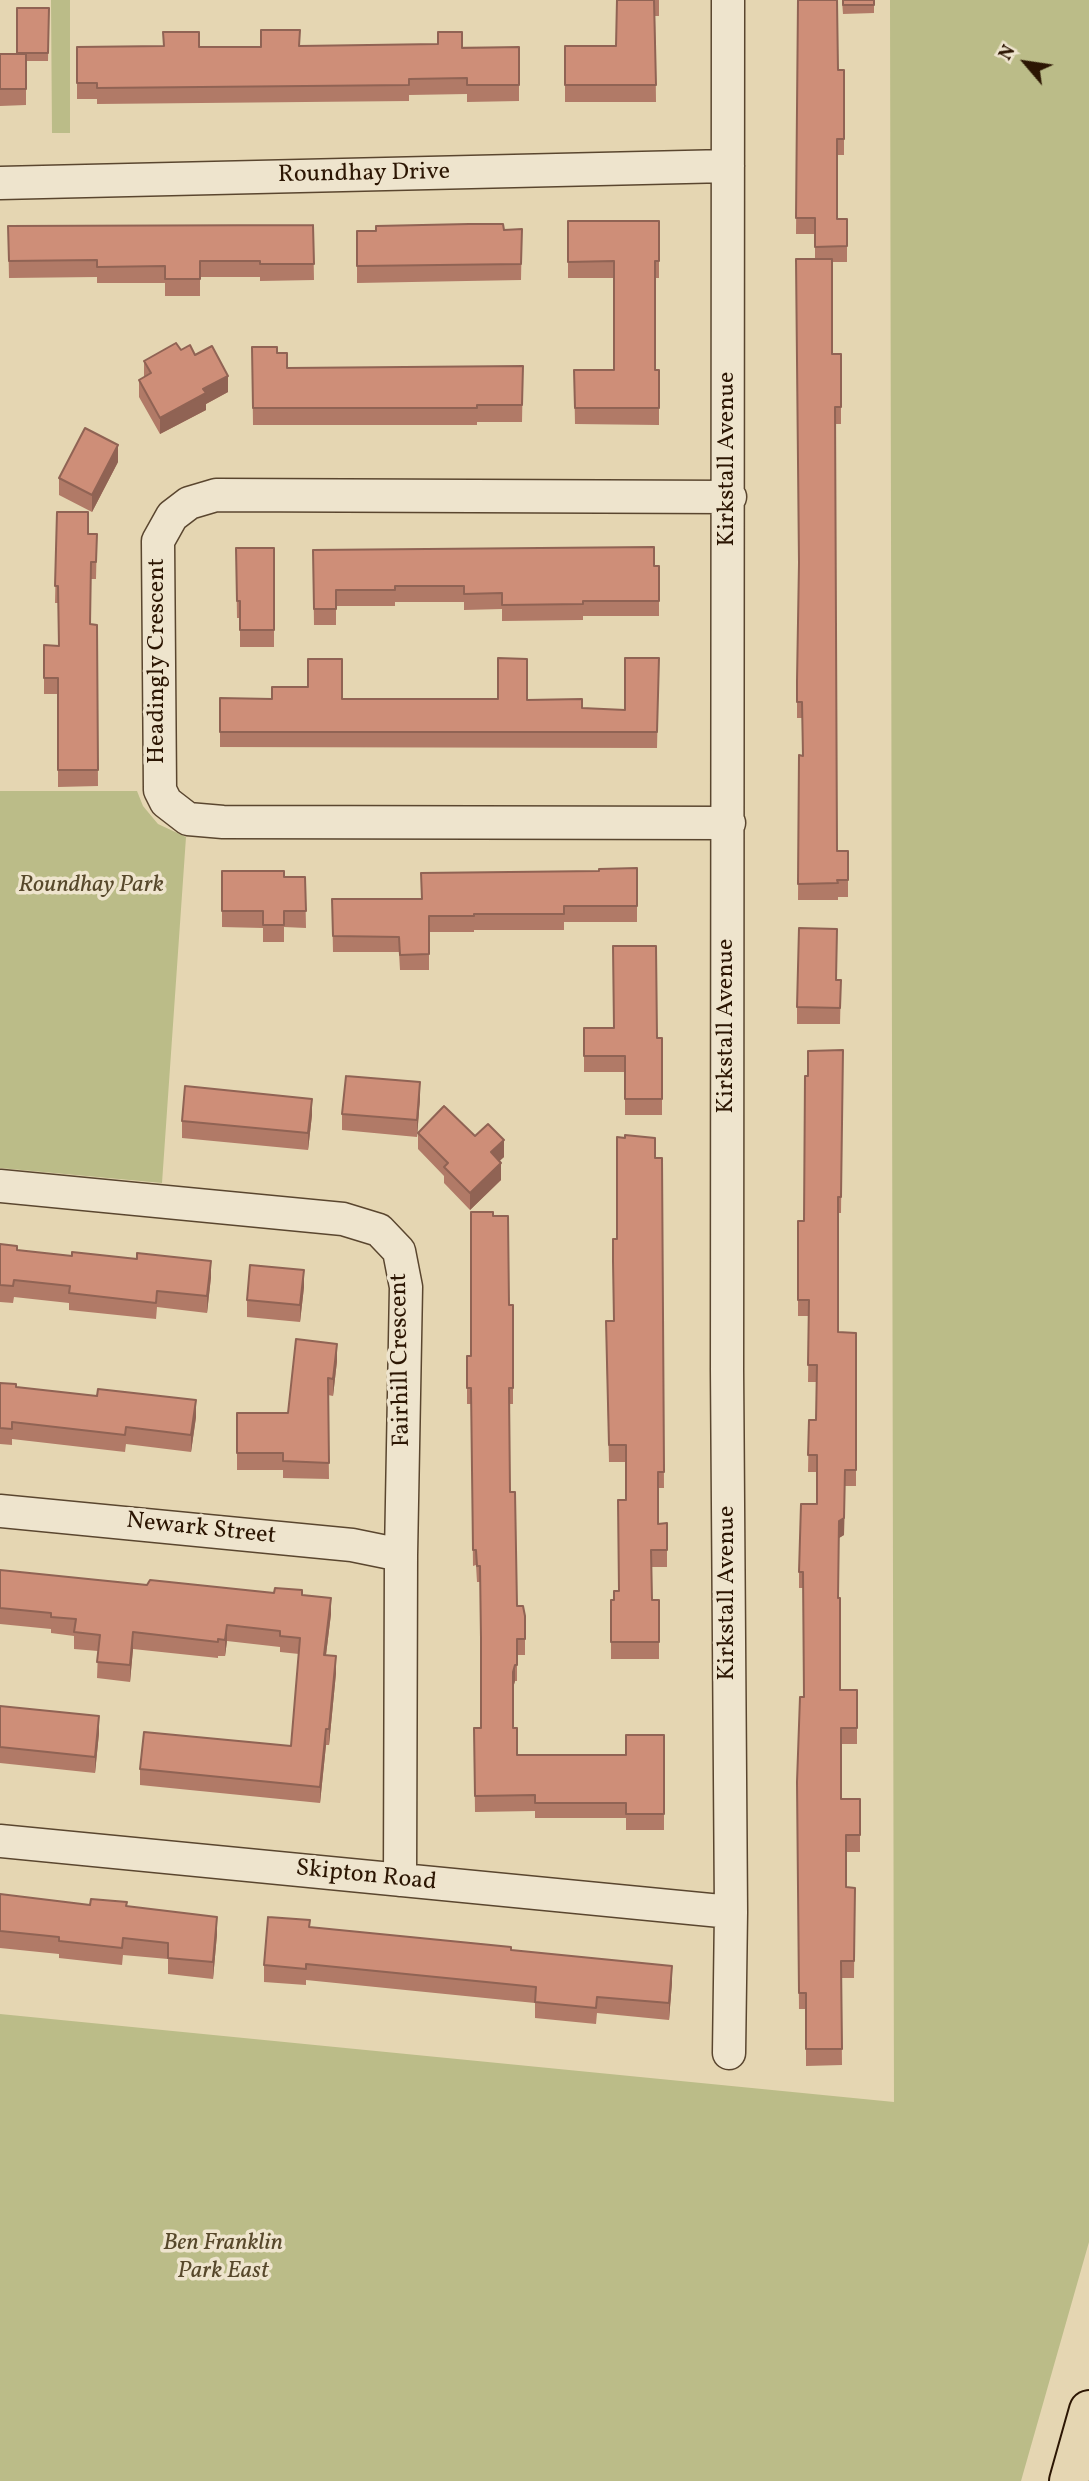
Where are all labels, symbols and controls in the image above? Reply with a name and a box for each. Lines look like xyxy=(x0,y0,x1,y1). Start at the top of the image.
north arrow xyxy=(991,28,1061,98)
text: N xyxy=(993,40,1022,65)
street label: Roundhay Drive xyxy=(278,159,450,191)
street label: Kirkstall Avenue xyxy=(715,372,743,546)
street label: Headingly Crescent xyxy=(145,558,173,764)
park label: Roundhay Park xyxy=(18,873,164,901)
street label: Kirkstall Avenue xyxy=(714,939,742,1113)
street label: Fairhill Crescent xyxy=(386,1273,418,1447)
street label: Kirkstall Avenue xyxy=(715,1506,743,1680)
street label: Newark Street xyxy=(125,1508,277,1552)
street label: Skipton Road xyxy=(294,1855,438,1899)
park label: Ben Franklin Park East xyxy=(163,2231,283,2287)

